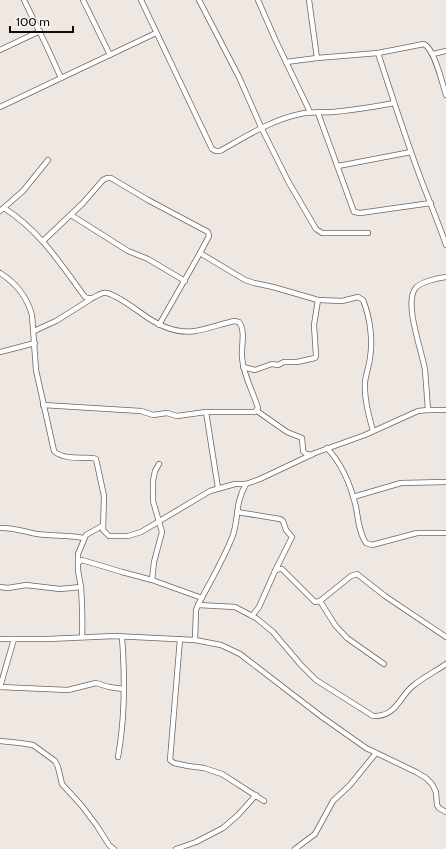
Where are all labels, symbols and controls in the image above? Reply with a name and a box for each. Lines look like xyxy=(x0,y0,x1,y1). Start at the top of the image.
scale bar xyxy=(10,8,73,34)
text: 100 m xyxy=(16,14,50,29)

